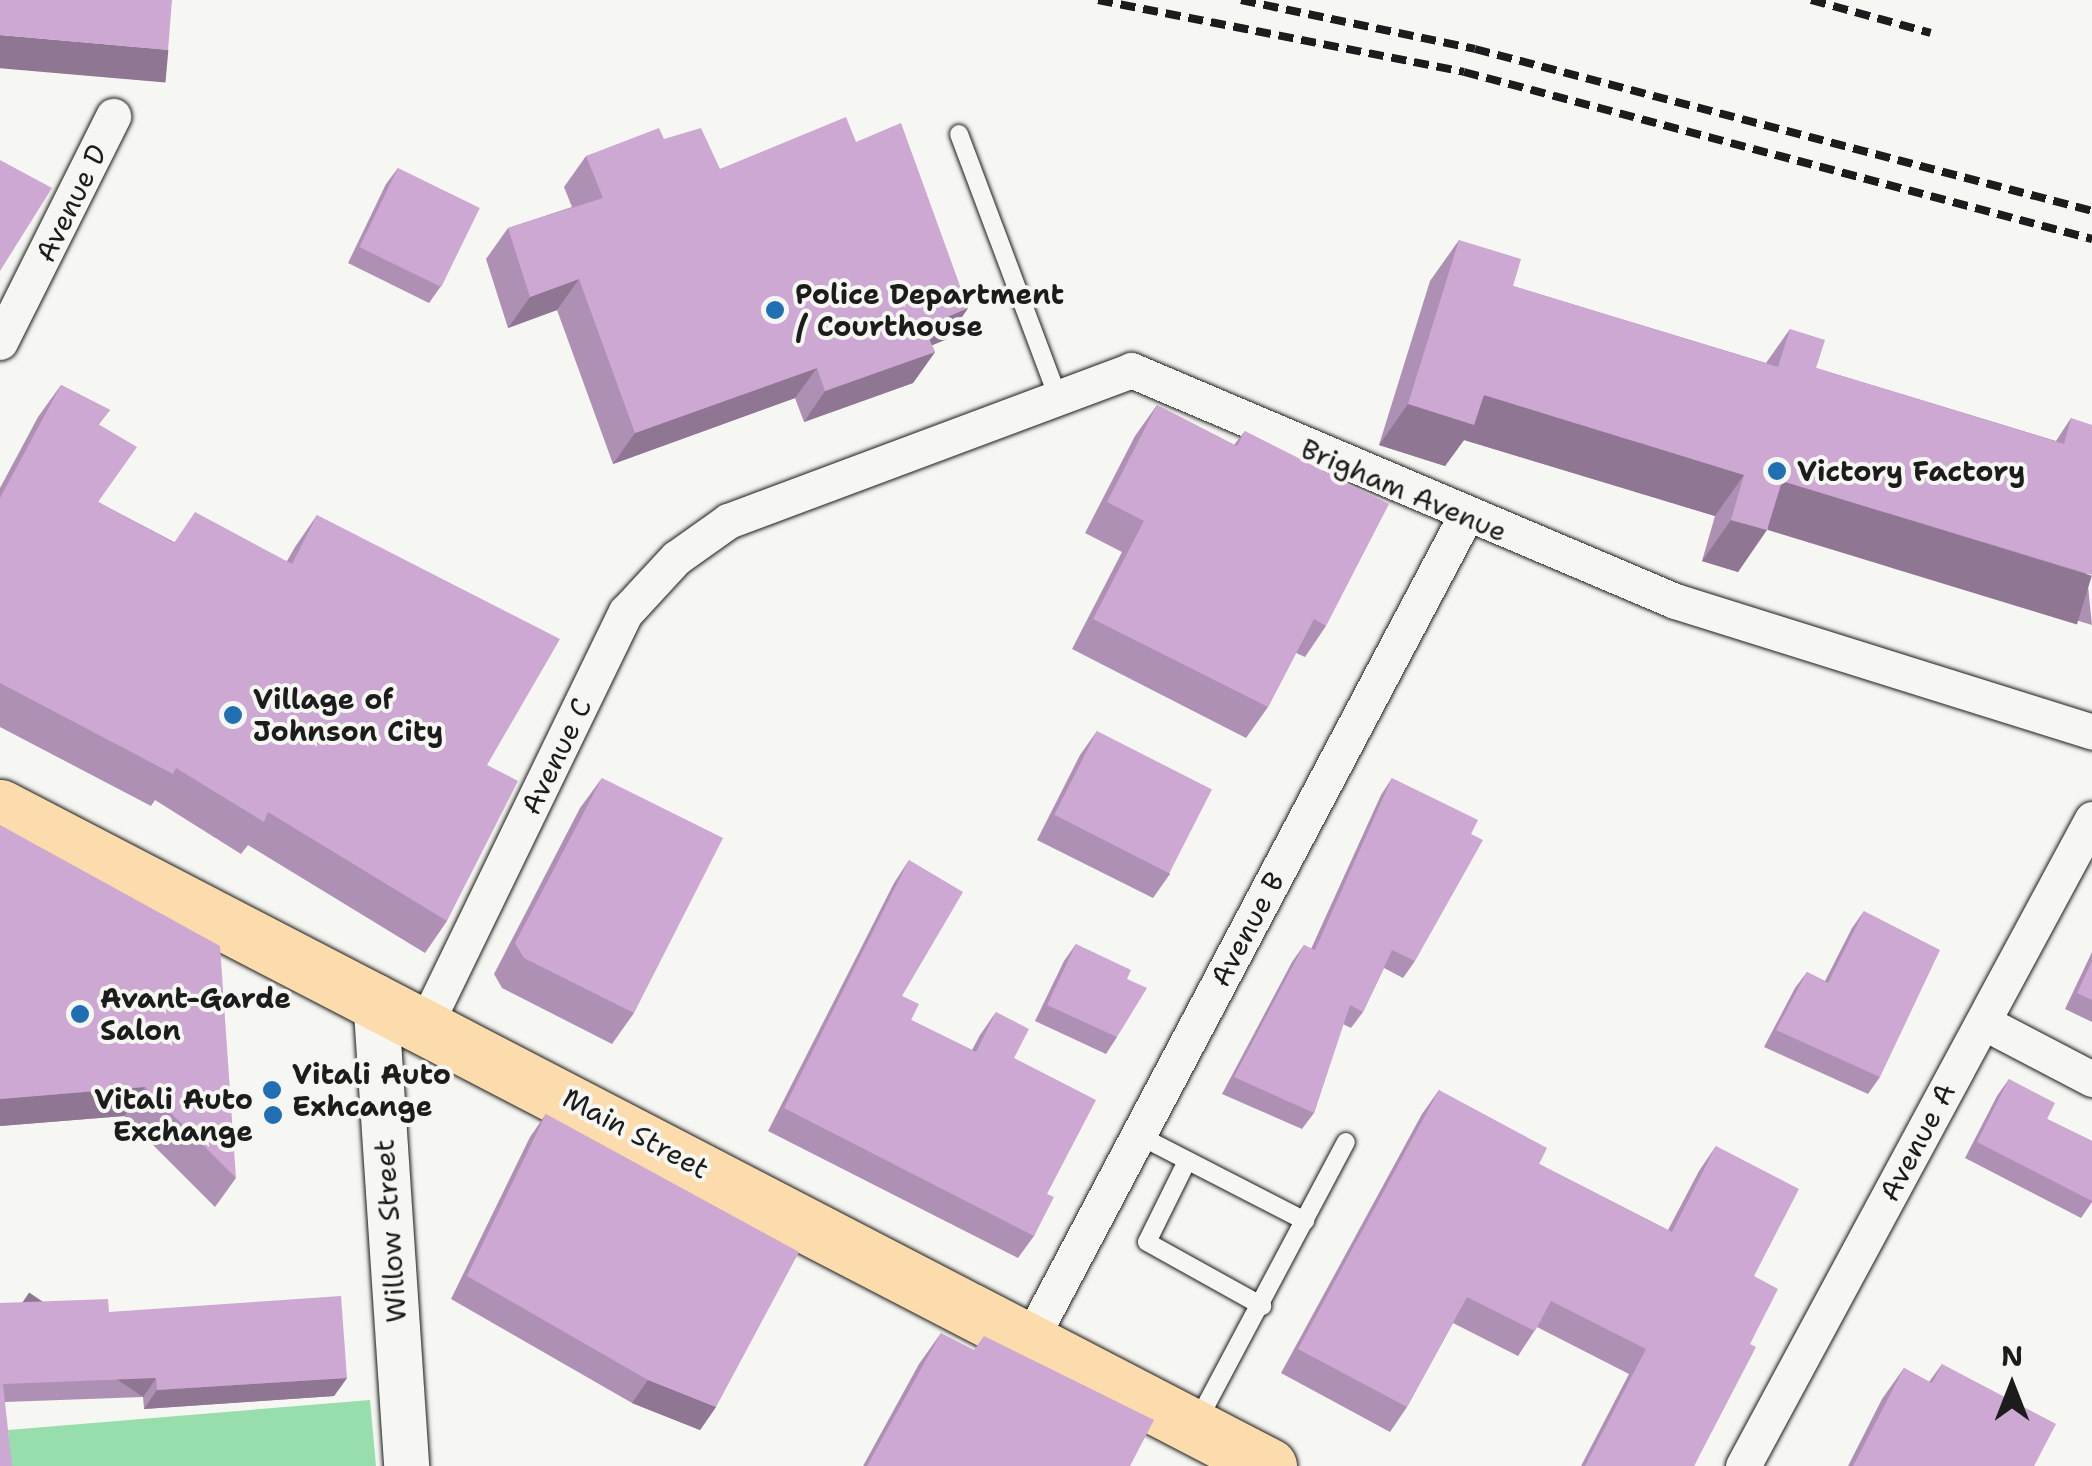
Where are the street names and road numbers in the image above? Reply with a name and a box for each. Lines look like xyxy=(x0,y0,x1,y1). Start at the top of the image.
street label: Avenue D xyxy=(28,139,114,267)
street label: Brigham Avenue xyxy=(1296,432,1512,548)
street label: Avenue C xyxy=(513,692,599,820)
street label: Avenue B xyxy=(1203,866,1291,992)
street label: Avenue A xyxy=(1872,1077,1962,1207)
street label: Main Street xyxy=(557,1080,715,1186)
street label: Willow Street xyxy=(367,1138,413,1324)

